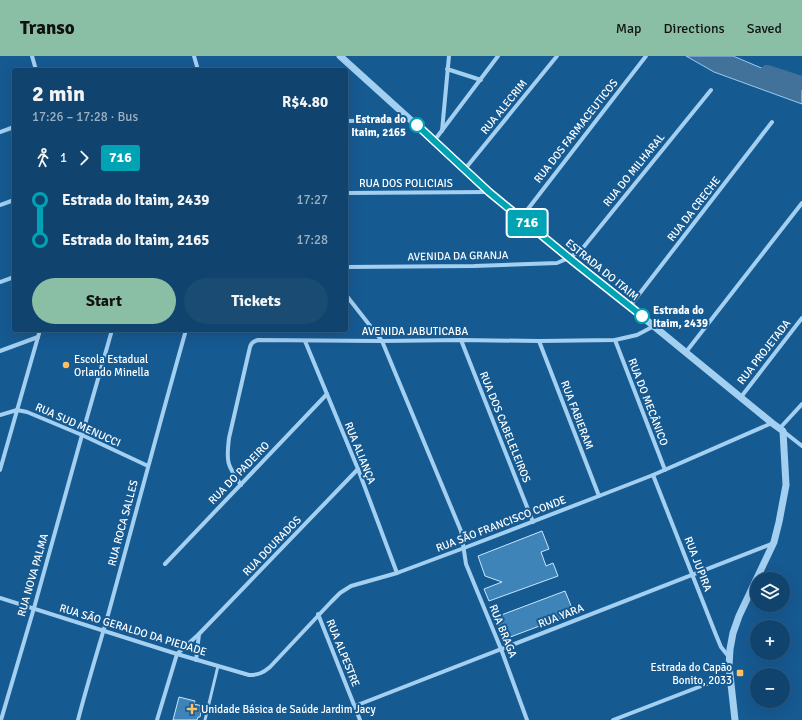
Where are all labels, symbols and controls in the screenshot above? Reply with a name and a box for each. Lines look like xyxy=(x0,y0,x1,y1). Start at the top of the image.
text: Transo xyxy=(20,16,75,40)
text: Map xyxy=(616,20,642,37)
text: Directions xyxy=(664,20,725,37)
text: Saved xyxy=(747,20,782,37)
street label: RUA DOS FARMACEUTICOS xyxy=(531,76,621,186)
street label: RUA ALECRIM xyxy=(478,77,530,137)
text: 2 min xyxy=(32,80,85,107)
text: R$4.80 xyxy=(282,93,328,111)
text: 17:26 – 17:28 · Bus xyxy=(32,109,138,125)
place label: Estrada do Itaim, 2165 xyxy=(351,113,406,139)
marker: Estrada do Itaim, 2165 xyxy=(409,117,425,133)
street label: RUA DO MILHARAL xyxy=(601,131,668,209)
icon: walk xyxy=(32,147,54,169)
icon: forward xyxy=(73,147,95,169)
text: 716 xyxy=(109,149,132,166)
text: 1 xyxy=(60,150,67,166)
street label: RUA DA CRECHE xyxy=(665,174,723,244)
street label: RUA DOS POLICIAIS xyxy=(359,177,453,190)
text: Estrada do Itaim, 2439 xyxy=(62,191,209,209)
text: 17:27 xyxy=(296,192,328,208)
line badge: 716 xyxy=(504,210,550,236)
text: 716 xyxy=(516,214,538,231)
text: Estrada do Itaim, 2165 xyxy=(62,231,209,249)
text: 17:28 xyxy=(296,232,328,248)
street label: ESTRADA DO ITAIM xyxy=(563,236,641,304)
street label: AVENIDA DA GRANJA xyxy=(407,249,509,263)
button: Start xyxy=(32,278,176,324)
button: Tickets xyxy=(184,278,328,324)
place label: Estrada do Itaim, 2439 xyxy=(653,304,708,330)
marker: Estrada do Itaim, 2439 xyxy=(634,308,650,324)
street label: RUA PROJETADA xyxy=(735,317,794,387)
street label: AVENIDA JABUTICABA xyxy=(362,325,468,338)
place label: Escola Estadual Orlando Minella xyxy=(74,353,150,379)
street label: RUA DO MECÂNICO xyxy=(625,356,672,447)
marker: Escola Estadual Orlando Minella xyxy=(61,360,71,370)
street label: RUA DOS CABELELEIROS xyxy=(477,370,533,484)
street label: RUA FABIERAM xyxy=(558,379,596,451)
street label: RUA SUD MENUCCI xyxy=(33,400,123,450)
street label: RUA ALIANÇA xyxy=(342,420,378,486)
street label: RUA DO PADEIRO xyxy=(206,439,272,507)
street label: RUA ROCA SALLES xyxy=(105,478,141,568)
street label: RUA SÃO FRANCISCO CONDE xyxy=(434,493,568,555)
street label: RUA DOURADOS xyxy=(240,513,304,579)
street label: RUA NOVA PALMA xyxy=(15,532,51,618)
street label: RUA JUPIRA xyxy=(682,535,715,594)
map controls xyxy=(750,572,790,708)
button: layers xyxy=(750,572,790,612)
street label: RUA SÃO GERALDO DA PIEDADE xyxy=(58,601,208,659)
street label: RUA YARA xyxy=(536,601,586,631)
street label: RUA BRAGA xyxy=(486,602,520,660)
street label: RUA ALPESTRE xyxy=(324,617,362,689)
button: + xyxy=(750,620,790,660)
place label: Estrada do Capão Bonito, 2033 xyxy=(651,661,732,687)
marker: Estrada do Capão Bonito, 2033 xyxy=(735,668,745,678)
button: − xyxy=(750,668,790,708)
marker: Unidade Básica de Saúde Jardim Jacy xyxy=(186,703,198,715)
place label: Unidade Básica de Saúde Jardim Jacy xyxy=(201,703,376,716)

